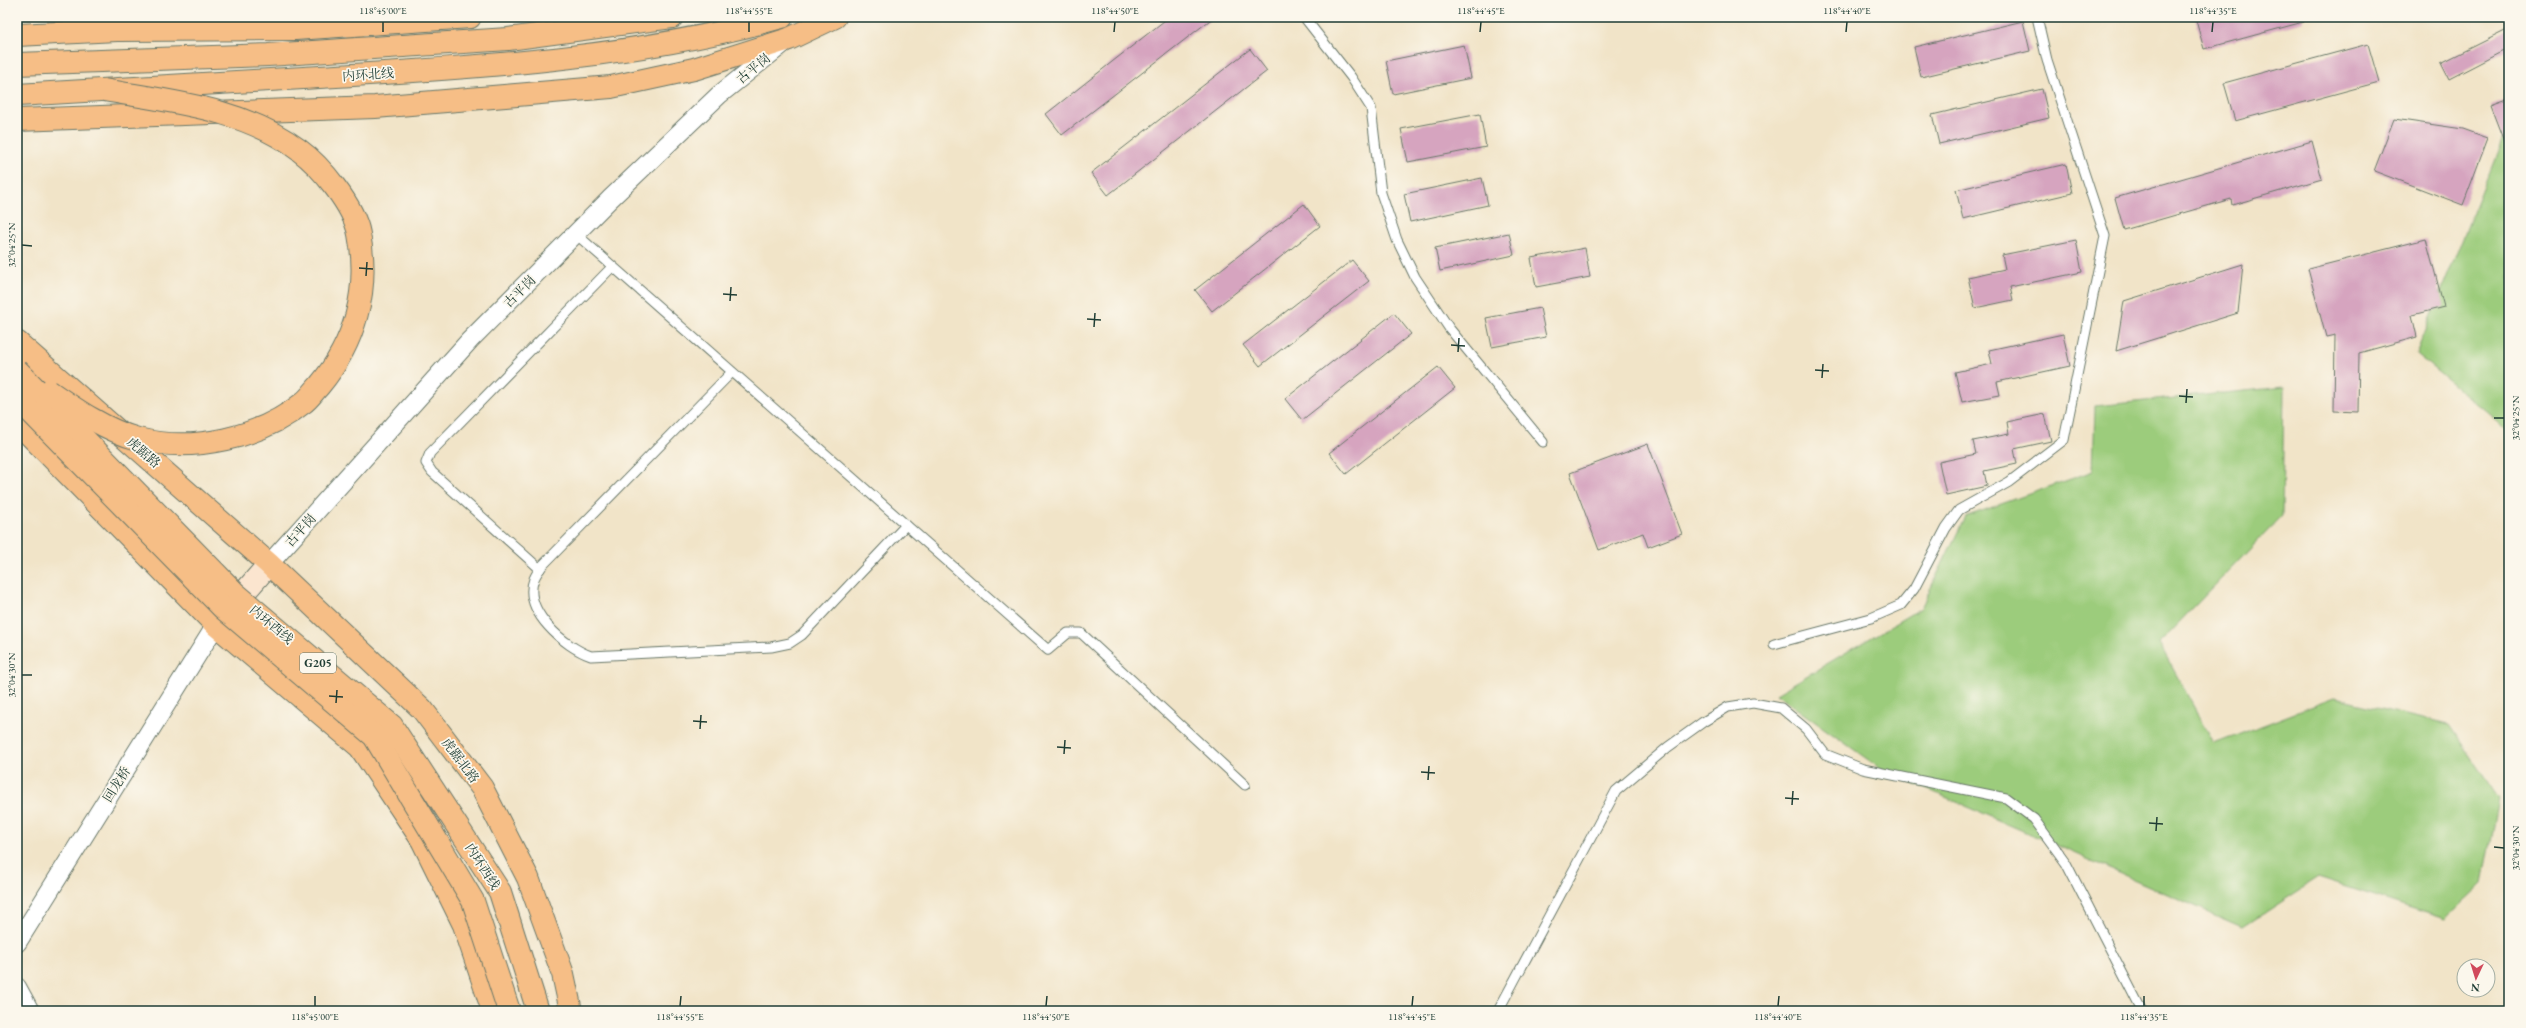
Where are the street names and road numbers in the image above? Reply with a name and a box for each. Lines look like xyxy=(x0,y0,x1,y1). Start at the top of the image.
street label: 古平岗 xyxy=(733,50,774,87)
street label: 内环北线 xyxy=(341,64,395,85)
street label: 古平岗 xyxy=(500,272,539,311)
street label: 虎踞路 xyxy=(123,433,164,472)
street label: 古平岗 xyxy=(281,510,320,551)
street label: 内环西线 xyxy=(246,601,297,648)
road number: G205 xyxy=(300,653,336,673)
street label: 虎踞北路 xyxy=(438,734,483,786)
street label: 回龙桥 xyxy=(99,763,134,805)
street label: 内环西线 xyxy=(461,840,504,893)

